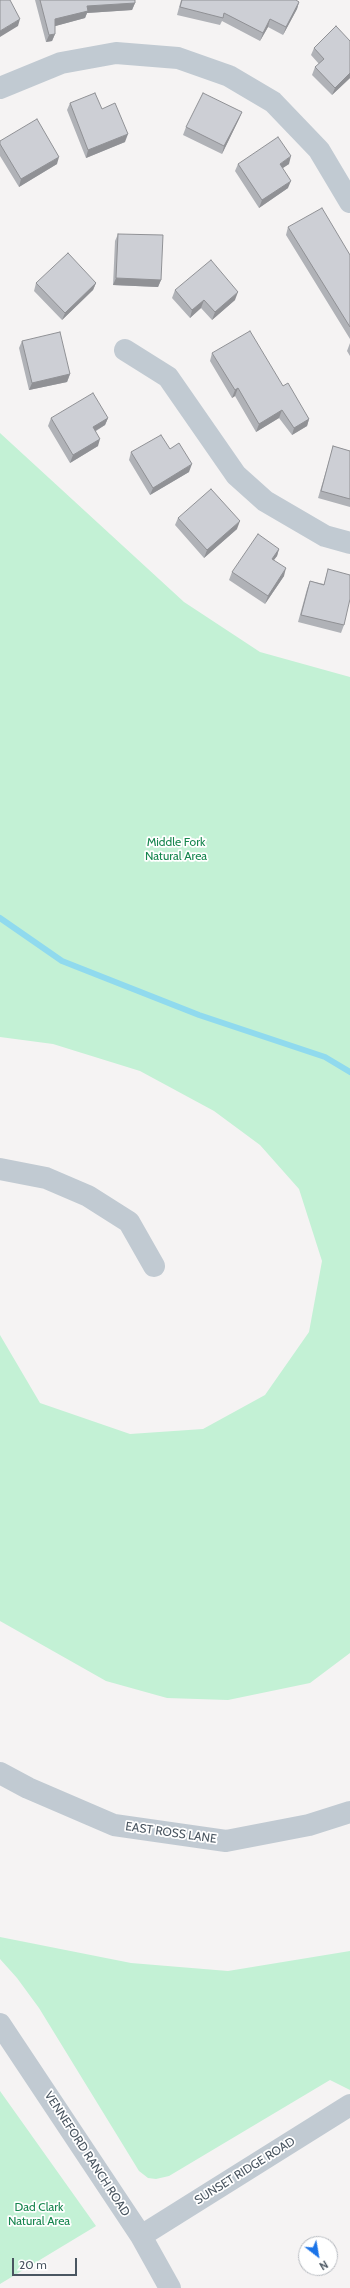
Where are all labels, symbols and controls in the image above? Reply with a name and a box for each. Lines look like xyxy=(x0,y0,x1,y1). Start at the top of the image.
park label: Middle Fork Natural Area xyxy=(145,835,207,863)
street label: EAST ROSS LANE xyxy=(125,1819,217,1847)
street label: VENNEFORD RANCH ROAD xyxy=(41,2089,133,2219)
street label: SUNSET RIDGE ROAD xyxy=(192,2134,298,2208)
park label: Dad Clark Natural Area xyxy=(8,2200,70,2228)
north arrow xyxy=(298,2236,338,2276)
scale bar xyxy=(14,2250,79,2276)
text: 20 m xyxy=(19,2257,47,2272)
text: N xyxy=(317,2257,331,2273)

